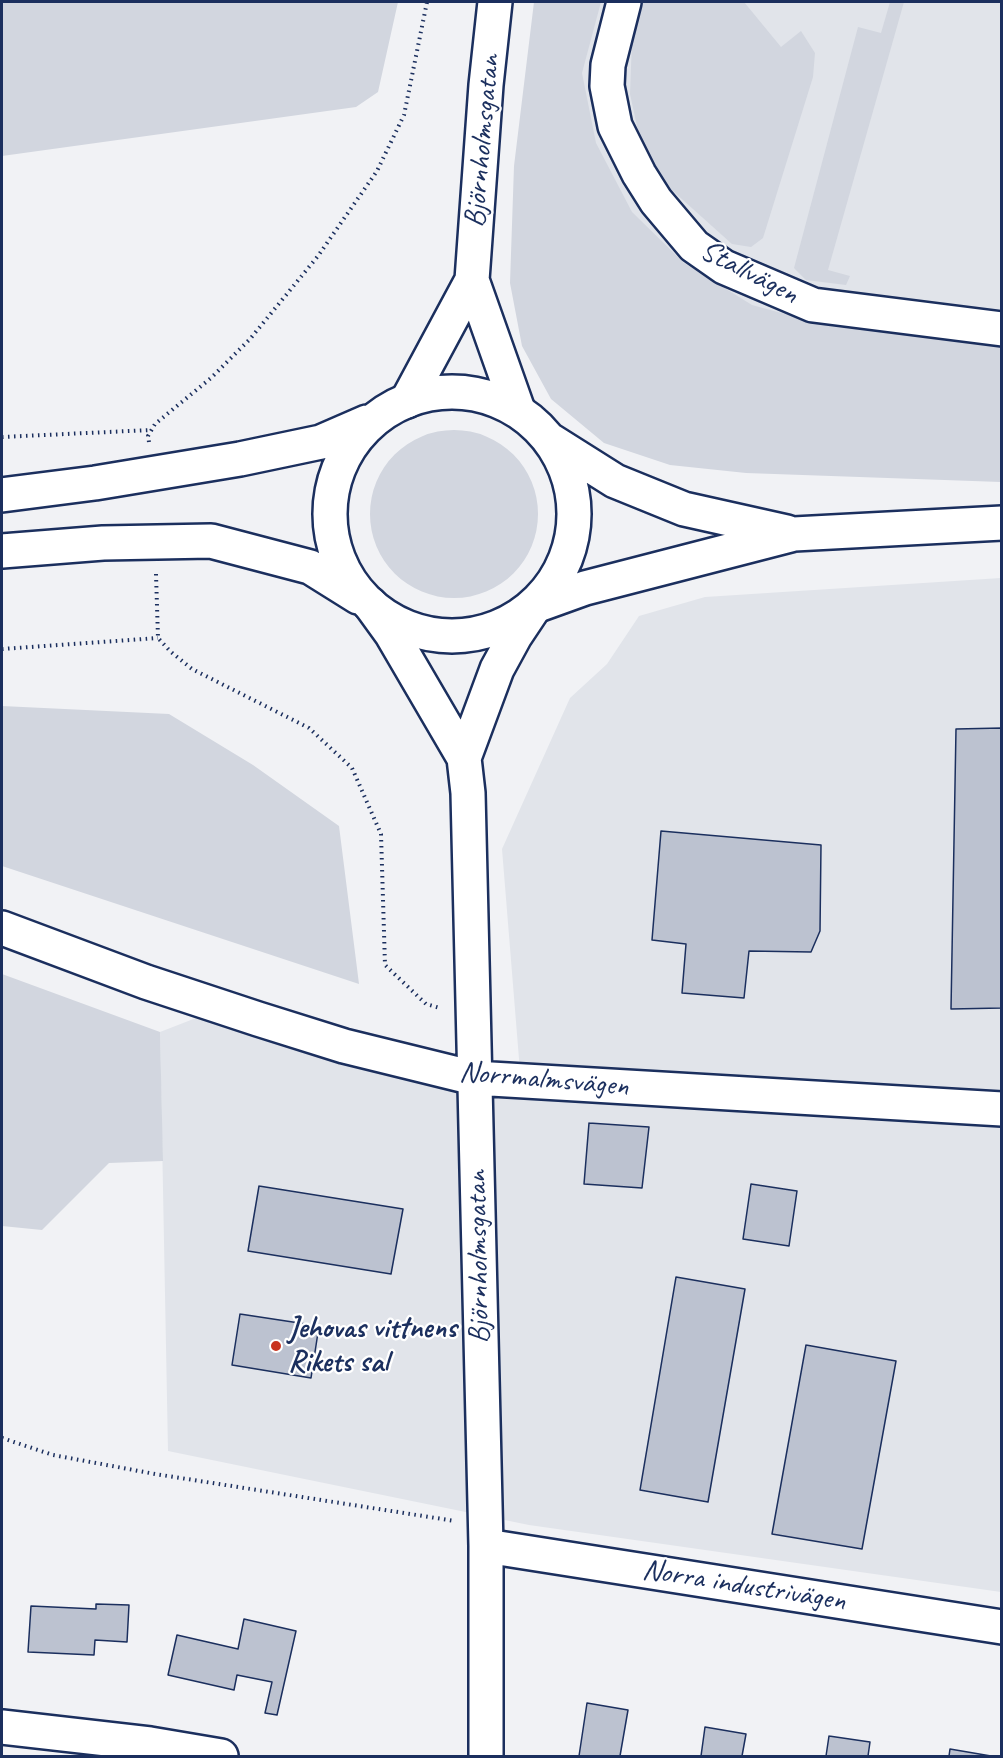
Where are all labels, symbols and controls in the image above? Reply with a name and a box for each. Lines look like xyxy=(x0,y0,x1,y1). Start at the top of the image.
street label: Björnholmsgatan xyxy=(458,53,508,229)
street label: Stallvägen xyxy=(694,233,804,313)
street label: Norrmalmsvägen xyxy=(458,1055,630,1105)
street label: Björnholmsgatan xyxy=(459,1170,499,1344)
place label: Jehovas vittnens Rikets sal xyxy=(288,1311,457,1382)
marker: Jehovas vittnens Rikets sal xyxy=(269,1339,283,1353)
street label: Norra industrivägen xyxy=(640,1552,848,1620)

